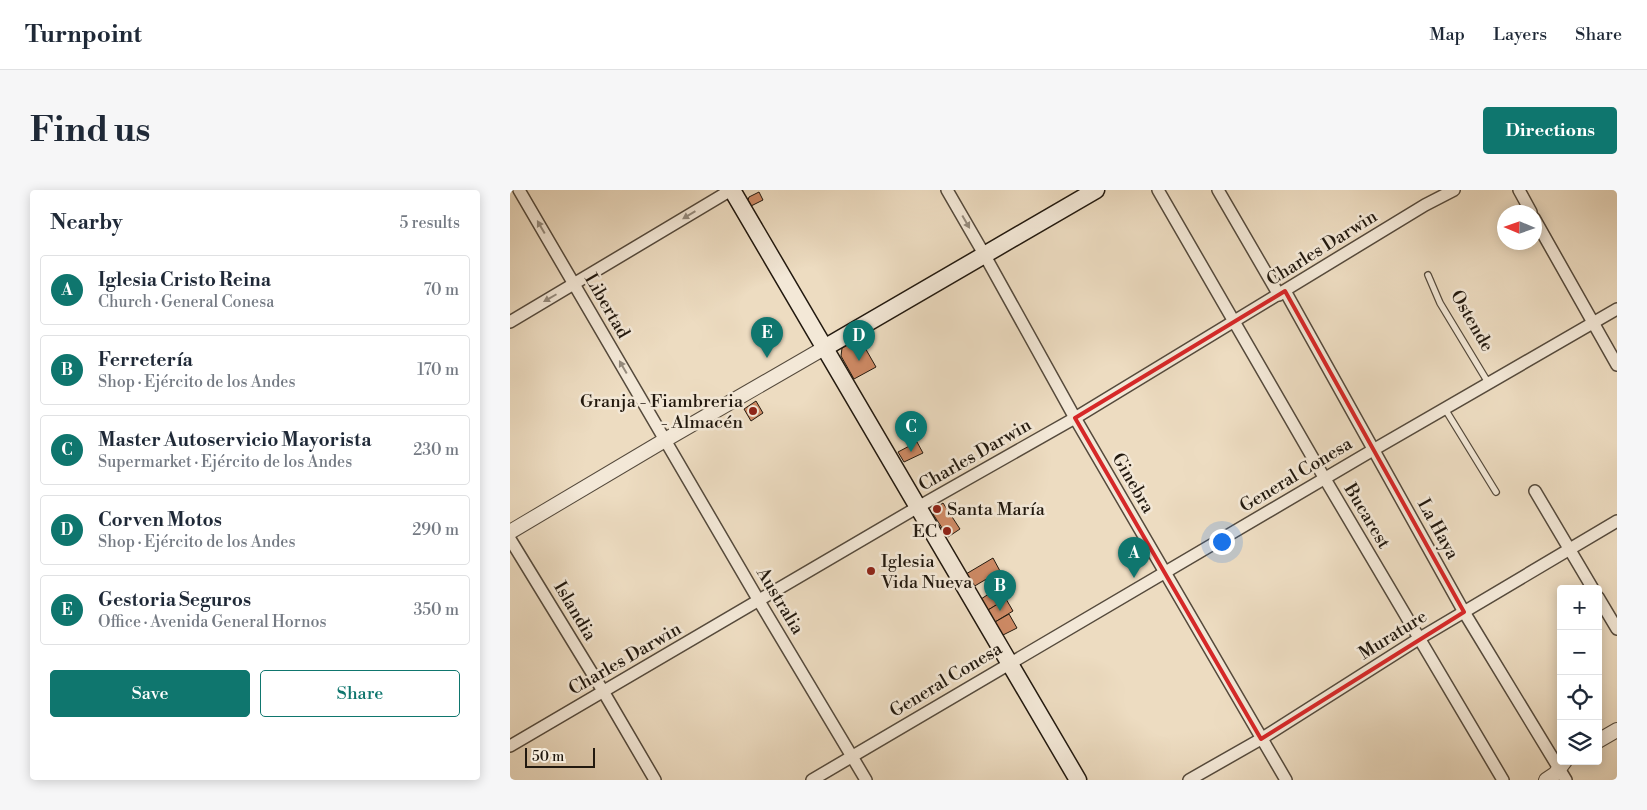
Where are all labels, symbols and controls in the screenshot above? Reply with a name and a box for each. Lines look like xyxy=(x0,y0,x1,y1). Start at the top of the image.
text: Turnpoint xyxy=(25,20,142,50)
text: Map xyxy=(1430,23,1465,46)
text: Layers xyxy=(1493,23,1547,46)
text: Share xyxy=(1575,23,1622,46)
button: Directions xyxy=(1483,107,1617,154)
text: Find us xyxy=(30,109,150,152)
street label: Charles Darwin xyxy=(1262,205,1382,291)
north arrow xyxy=(1497,205,1542,250)
text: Nearby xyxy=(50,210,123,236)
one-way arrow xyxy=(683,211,696,220)
text: 5 results xyxy=(399,213,460,233)
one-way arrow xyxy=(961,216,970,229)
one-way arrow xyxy=(537,220,545,234)
text: Iglesia Cristo Reina xyxy=(98,268,271,292)
street label: Libertad xyxy=(579,269,635,343)
text: A xyxy=(61,280,73,300)
text: 70 m xyxy=(423,280,459,300)
street label: Ostende xyxy=(1445,286,1499,356)
text: Church · General Conesa xyxy=(98,292,274,312)
one-way arrow xyxy=(543,294,556,303)
pin: E xyxy=(751,317,783,358)
pin: D xyxy=(843,320,875,361)
text: Ferretería xyxy=(98,348,193,372)
text: B xyxy=(61,360,73,380)
text: 170 m xyxy=(417,360,459,380)
one-way arrow xyxy=(618,361,627,374)
text: Shop · Ejército de los Andes xyxy=(98,372,295,392)
place label: Granja - Fiambreria - Almacén xyxy=(580,390,744,434)
marker: Granja - Fiambreria - Almacén xyxy=(747,405,759,417)
pin: C xyxy=(895,411,927,452)
street label: Charles Darwin xyxy=(915,413,1036,497)
text: Master Autoservicio Mayorista xyxy=(98,428,372,452)
street label: General Conesa xyxy=(1236,432,1357,518)
text: C xyxy=(61,440,73,460)
text: 230 m xyxy=(413,440,459,460)
street label: Ginebra xyxy=(1107,449,1160,518)
text: Supermarket · Ejército de los Andes xyxy=(98,452,352,472)
street label: Bucarest xyxy=(1338,478,1396,553)
street label: La Haya xyxy=(1412,495,1464,564)
place label: Santa María xyxy=(947,498,1046,521)
marker: Santa María xyxy=(931,503,943,515)
text: Corven Motos xyxy=(98,508,222,532)
text: D xyxy=(61,520,73,540)
text: 290 m xyxy=(412,520,459,540)
place label: EC xyxy=(912,520,937,543)
marker: EC xyxy=(941,525,953,537)
your location xyxy=(1209,529,1235,555)
text: Shop · Ejército de los Andes xyxy=(98,532,295,552)
pin: A xyxy=(1118,537,1150,578)
place label: Iglesia Vida Nueva xyxy=(880,550,973,594)
street label: Australia xyxy=(751,562,809,639)
marker: Iglesia Vida Nueva xyxy=(865,565,877,577)
pin: B xyxy=(984,570,1016,611)
street label: Islandia xyxy=(548,577,602,646)
map controls xyxy=(1557,585,1602,765)
button: + xyxy=(1557,585,1602,630)
text: Gestoria Seguros xyxy=(98,588,251,612)
text: E xyxy=(61,600,73,620)
text: 350 m xyxy=(413,600,459,620)
street label: Murature xyxy=(1355,605,1431,665)
text: Office · Avenida General Hornos xyxy=(98,612,327,632)
street label: Charles Darwin xyxy=(565,617,686,701)
button: − xyxy=(1557,630,1602,675)
street label: General Conesa xyxy=(886,637,1007,723)
button: Save xyxy=(50,670,250,717)
button: Share xyxy=(260,670,460,717)
button: locate xyxy=(1557,675,1602,720)
button: layers xyxy=(1557,720,1602,765)
scale bar xyxy=(525,745,595,768)
text: 50 m xyxy=(532,748,564,766)

